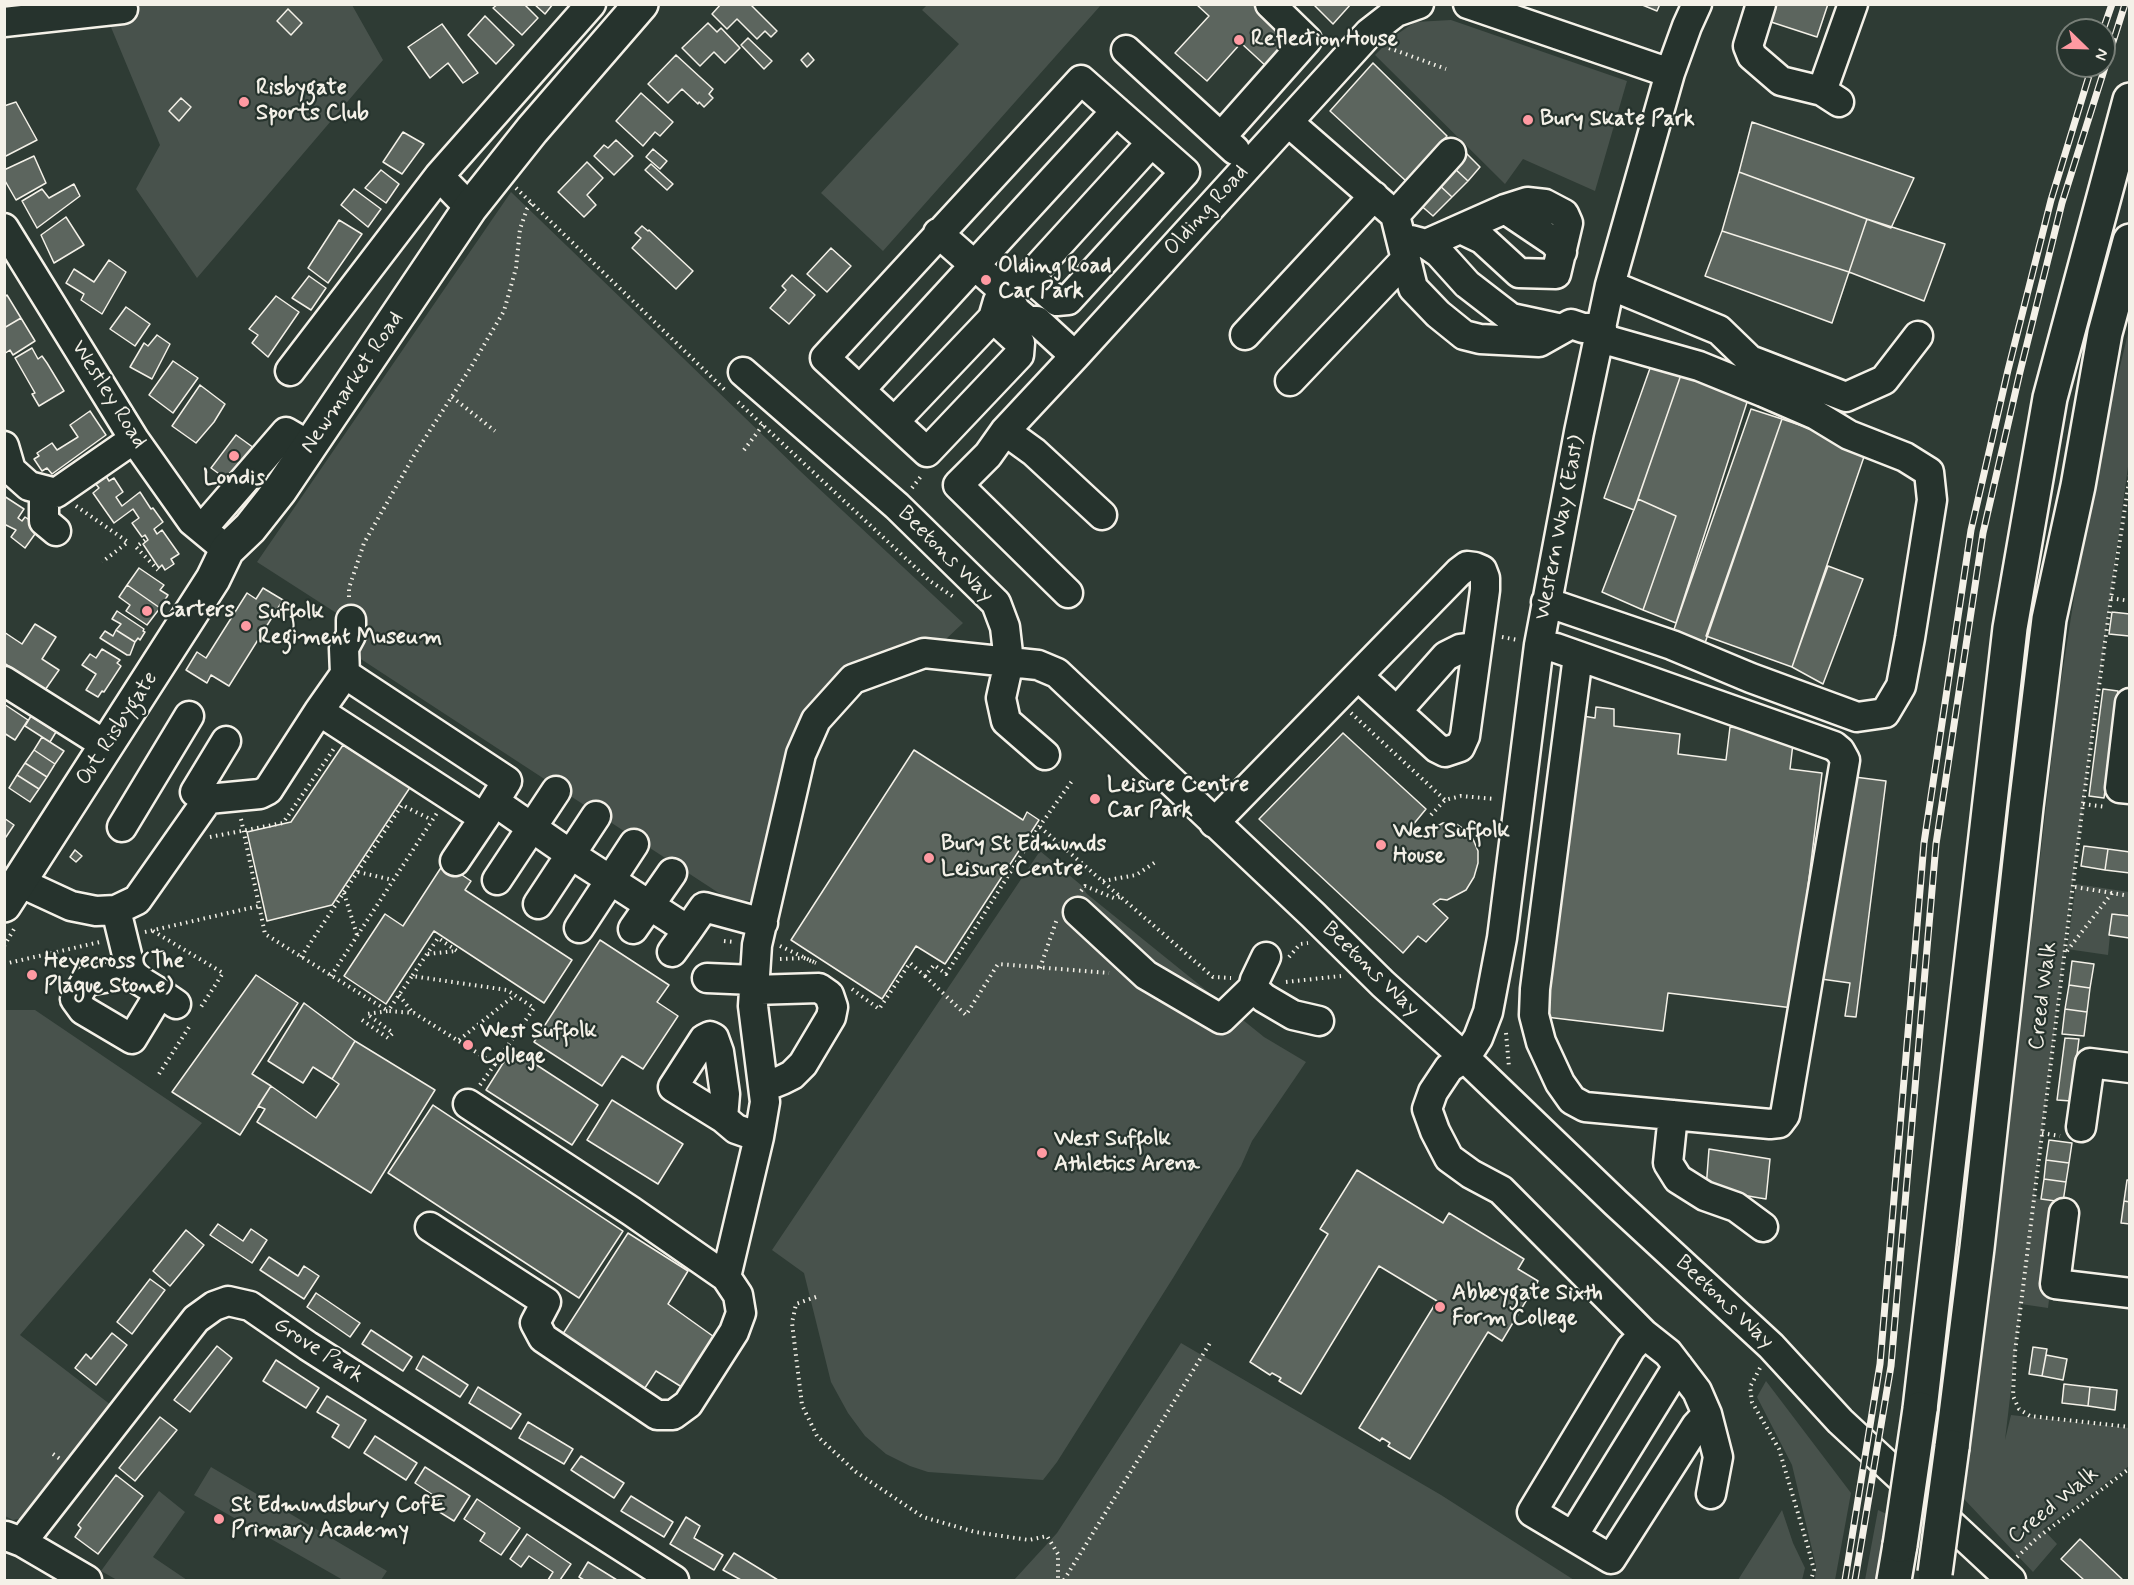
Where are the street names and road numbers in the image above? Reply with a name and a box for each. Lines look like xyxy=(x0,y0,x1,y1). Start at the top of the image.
street label: Olding Road xyxy=(1159,160,1255,262)
street label: Newmarket Road xyxy=(296,307,410,459)
street label: Westley Road xyxy=(64,336,152,454)
street label: Western Way (East) xyxy=(1530,434,1592,622)
street label: Beetons Way xyxy=(891,501,999,609)
street label: Out Risbygate xyxy=(71,667,165,791)
street label: Beetons Way xyxy=(1316,917,1424,1023)
street label: Creed Walk xyxy=(2024,940,2064,1052)
street label: Beetons Way xyxy=(1669,1251,1779,1355)
street label: Grove Park xyxy=(268,1312,368,1390)
street label: Creed Walk xyxy=(2003,1461,2105,1551)

